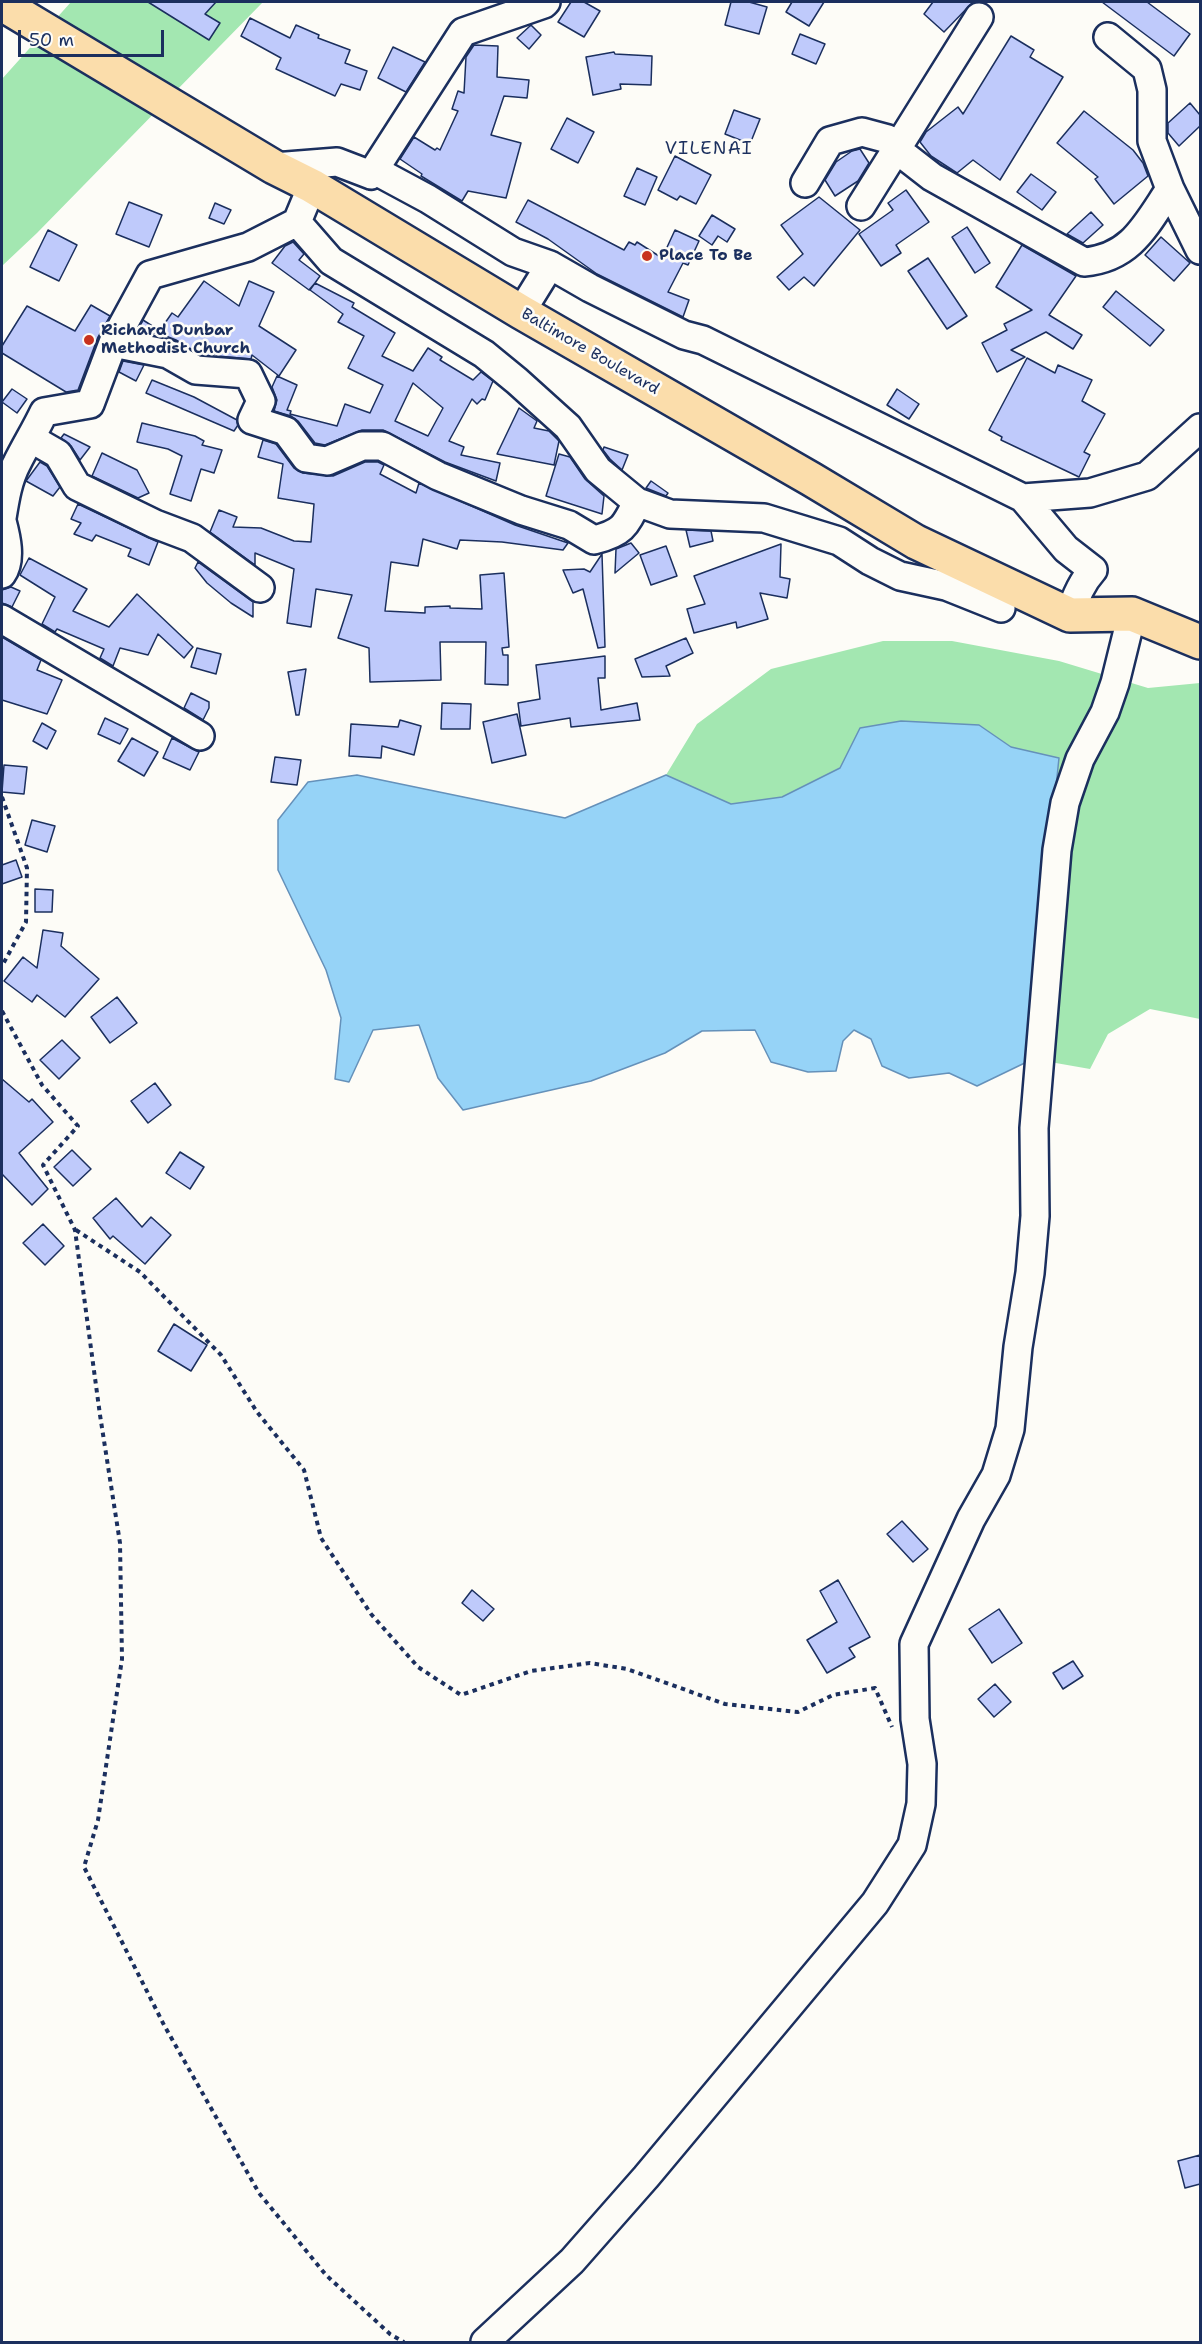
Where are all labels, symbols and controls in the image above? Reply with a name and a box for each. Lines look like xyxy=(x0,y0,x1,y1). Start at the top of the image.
scale bar xyxy=(21,18,166,56)
text: 50 m xyxy=(29,28,74,52)
district label: VILENAI xyxy=(665,138,753,160)
place label: Place To Be xyxy=(659,246,753,266)
marker: Place To Be xyxy=(640,249,654,263)
street label: Baltimore Boulevard xyxy=(518,305,662,399)
place label: Richard Dunbar Methodist Church xyxy=(101,321,250,359)
marker: Richard Dunbar Methodist Church xyxy=(82,333,96,347)

